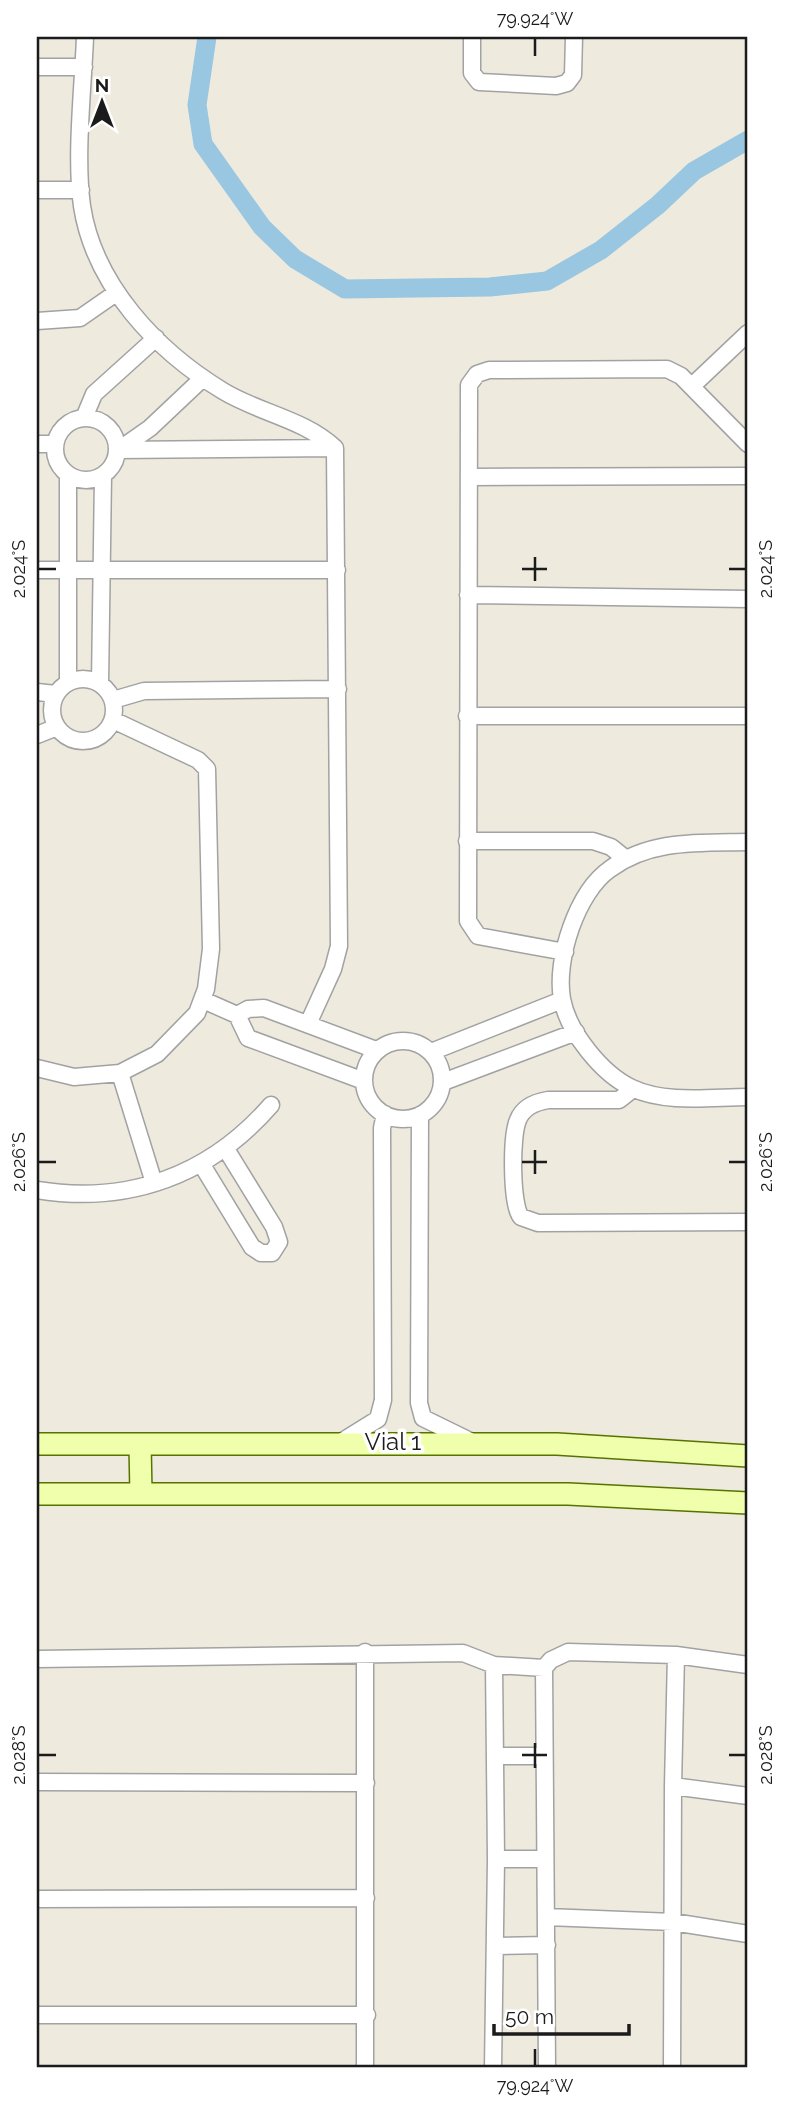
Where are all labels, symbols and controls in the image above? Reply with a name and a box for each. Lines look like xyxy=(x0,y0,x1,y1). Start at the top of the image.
text: 79.924°W xyxy=(497,8,574,29)
north arrow xyxy=(66,66,136,136)
text: N xyxy=(95,74,109,96)
text: 2.024°S xyxy=(8,540,29,598)
text: 2.024°S xyxy=(755,540,776,598)
text: 2.026°S xyxy=(8,1132,29,1192)
text: 2.026°S xyxy=(755,1132,776,1192)
street label: Vial 1 xyxy=(365,1427,421,1456)
text: 2.028°S xyxy=(8,1725,29,1785)
text: 2.028°S xyxy=(755,1725,776,1785)
scale bar xyxy=(494,1993,629,2037)
text: 50 m xyxy=(505,2004,554,2029)
text: 79.924°W xyxy=(497,2075,574,2096)

